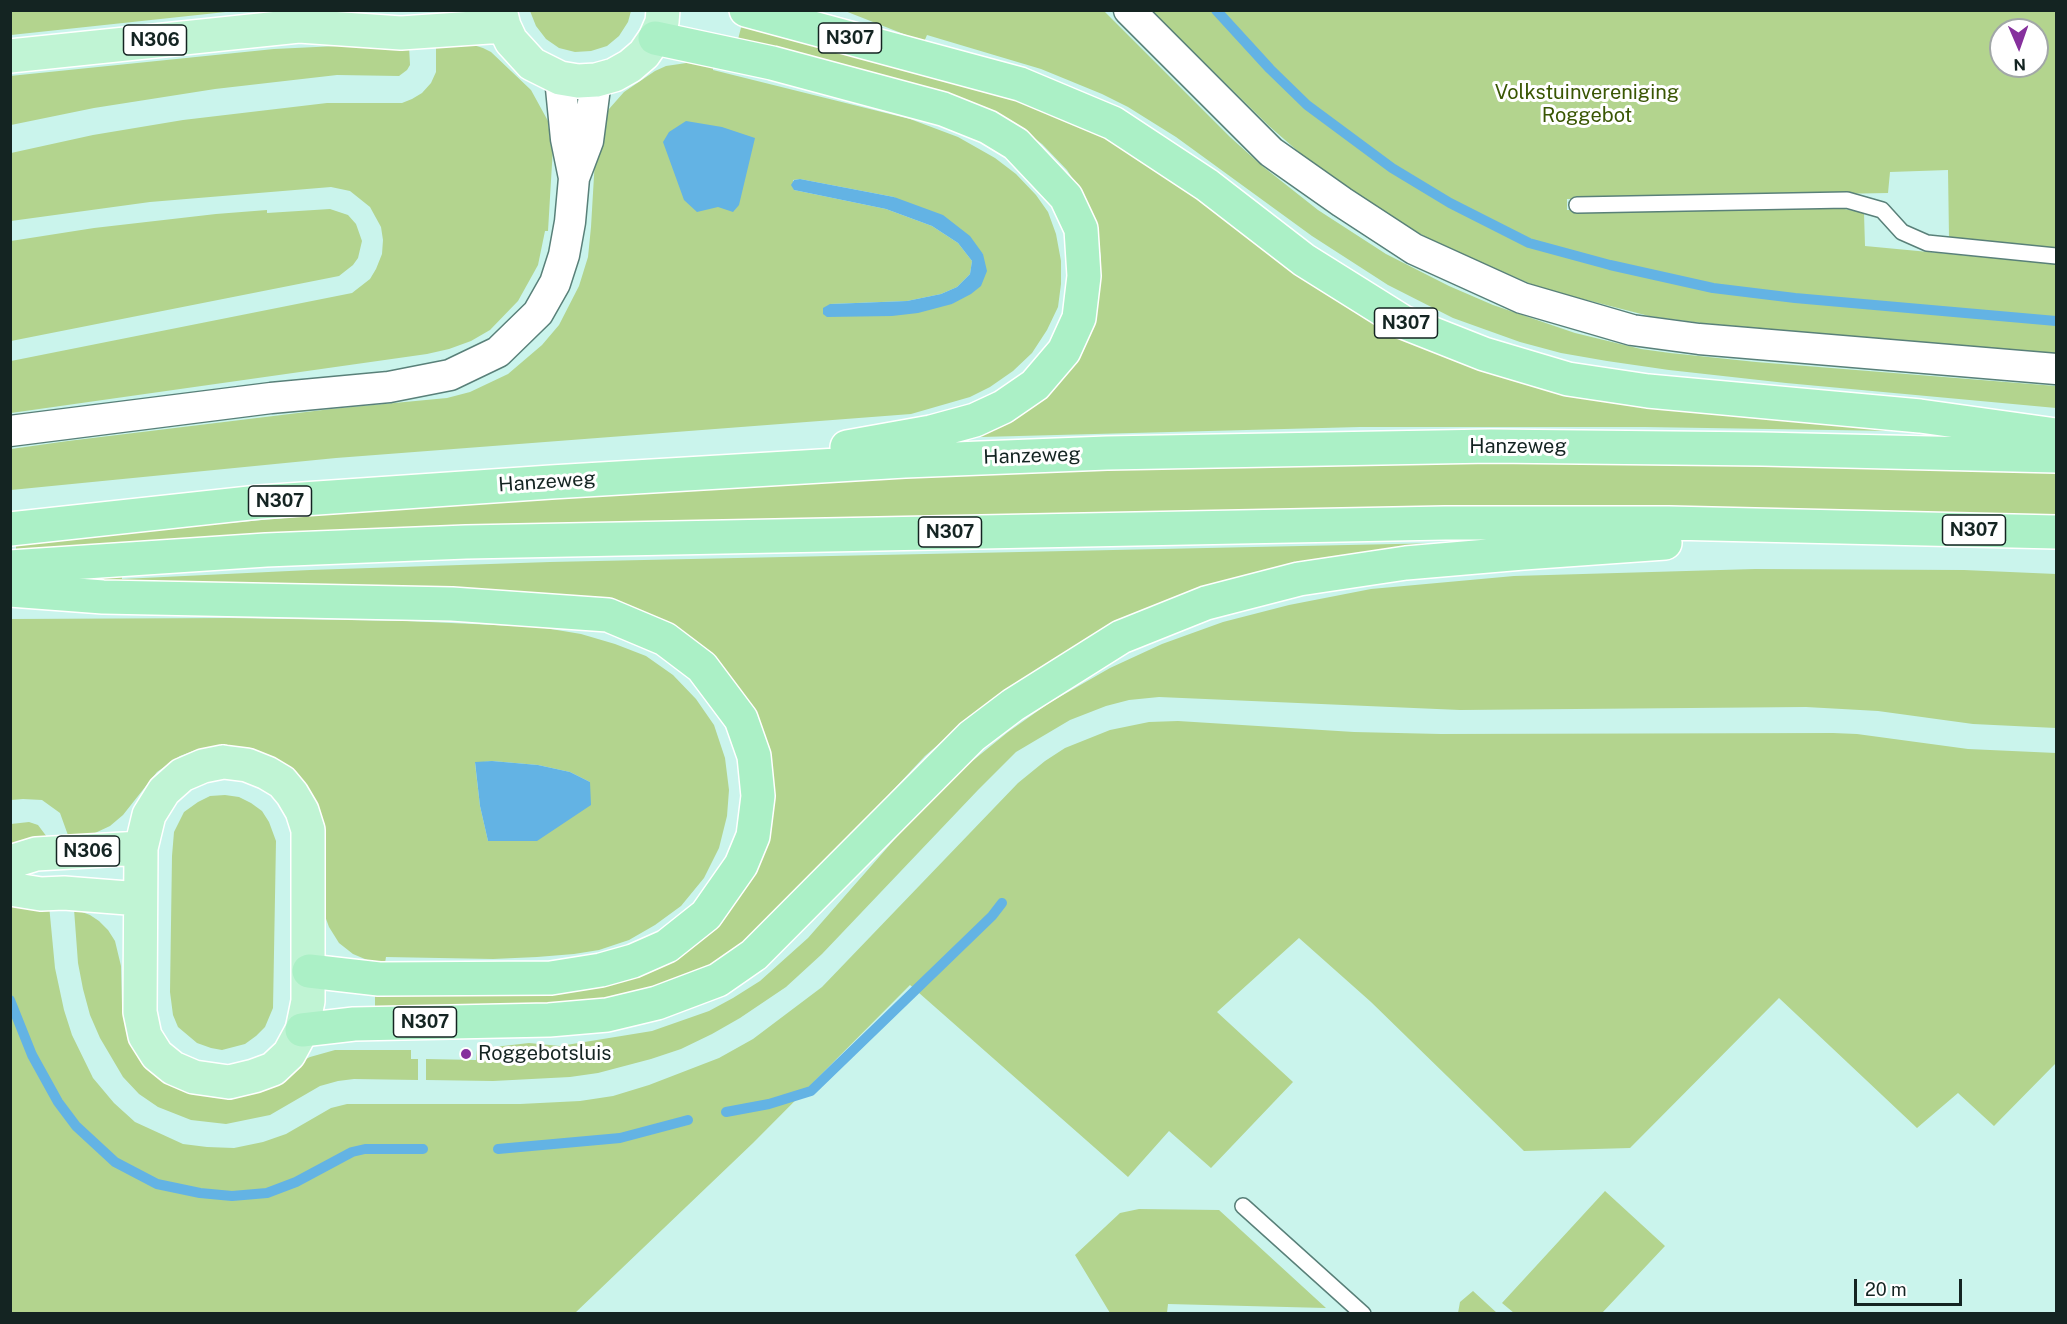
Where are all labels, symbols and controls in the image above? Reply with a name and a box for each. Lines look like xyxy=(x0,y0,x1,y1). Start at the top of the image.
north arrow xyxy=(1989,18,2049,78)
road number: N307 xyxy=(818,23,882,53)
road number: N306 xyxy=(124,25,186,55)
text: N xyxy=(2013,55,2026,74)
park label: Volkstuinvereniging Roggebot xyxy=(1495,81,1679,128)
road number: N307 xyxy=(1374,308,1438,338)
street label: Hanzeweg xyxy=(1469,435,1567,459)
street label: Hanzeweg xyxy=(983,442,1081,470)
street label: Hanzeweg xyxy=(497,467,597,497)
road number: N307 xyxy=(248,486,312,516)
road number: N307 xyxy=(1942,515,2006,545)
road number: N307 xyxy=(918,517,982,547)
road number: N306 xyxy=(56,836,119,866)
road number: N307 xyxy=(394,1007,456,1037)
place label: Roggebotsluis xyxy=(478,1042,611,1066)
marker: Roggebotsluis xyxy=(459,1047,473,1061)
scale bar xyxy=(1857,1267,1965,1305)
text: 20 m xyxy=(1865,1279,1907,1300)

